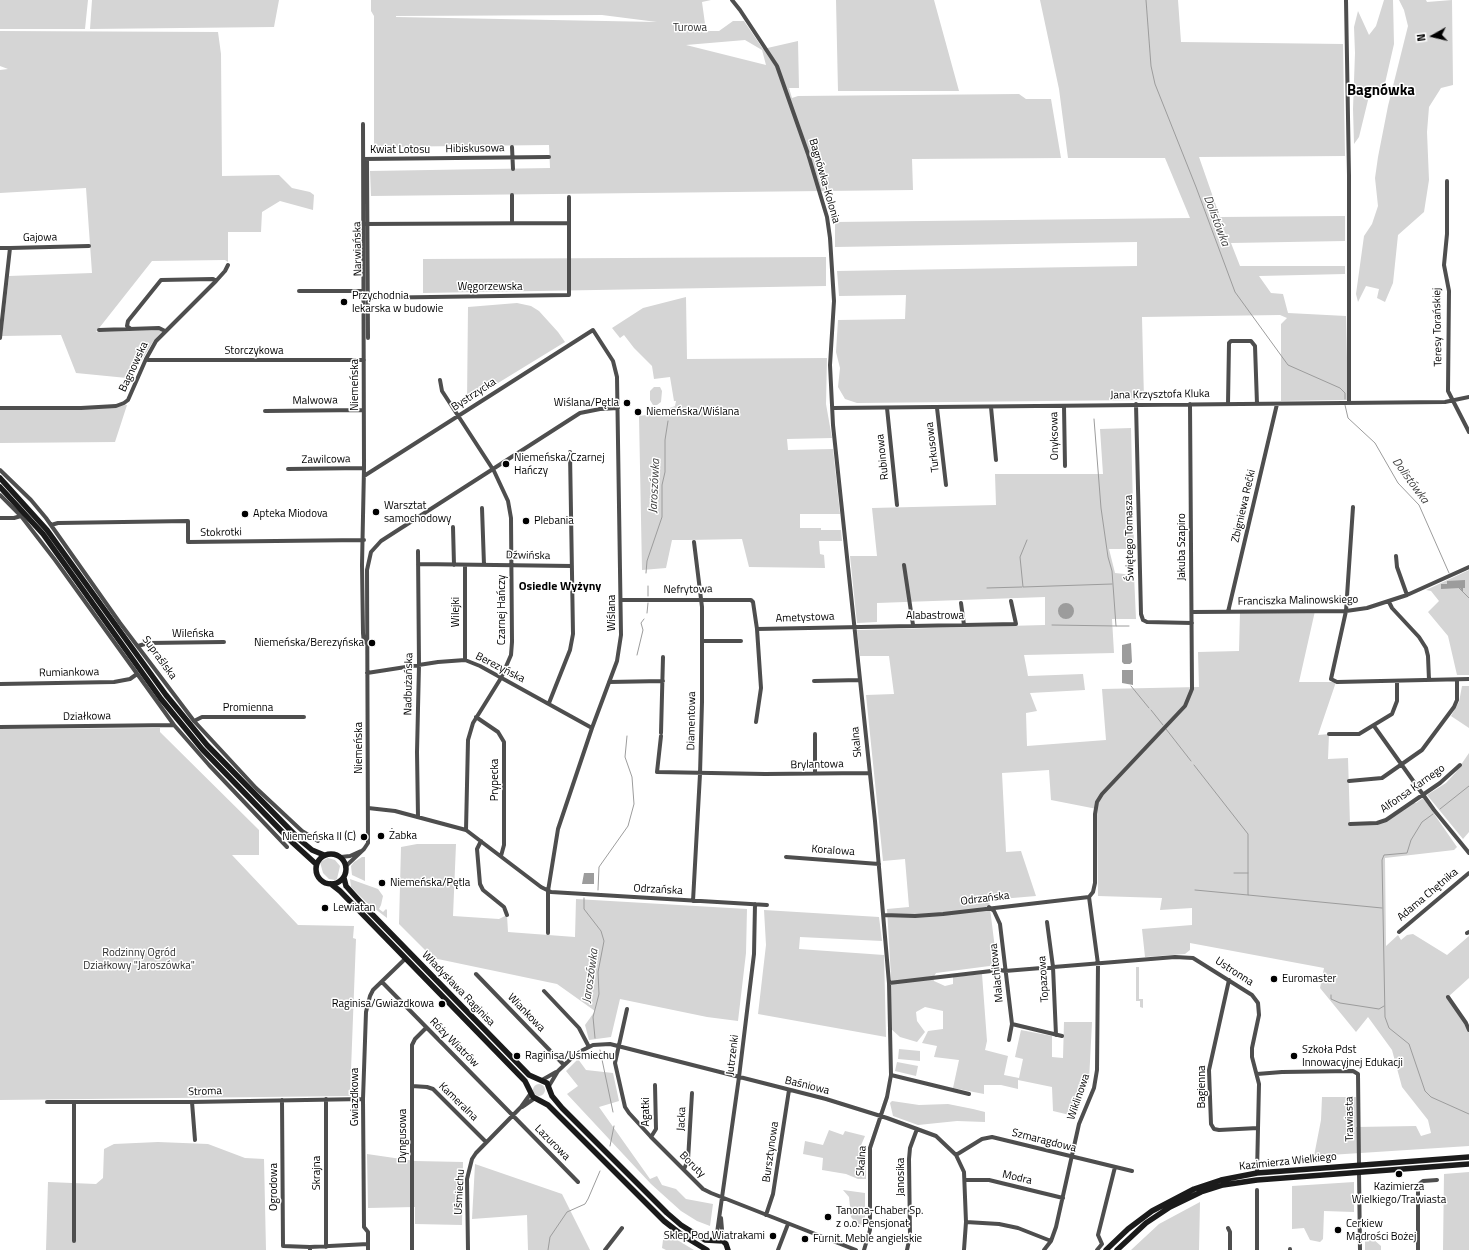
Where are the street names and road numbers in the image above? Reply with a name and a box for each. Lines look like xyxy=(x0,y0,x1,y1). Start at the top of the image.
street label: Bagnówka-Kolonia xyxy=(806,137,842,225)
street label: Hibiskusowa xyxy=(445,142,505,156)
street label: Kwiat Lotosu xyxy=(370,143,430,157)
street label: Narwiańska xyxy=(351,221,365,277)
street label: Gajowa xyxy=(23,231,57,245)
street label: Węgorzewska xyxy=(457,280,523,294)
street label: Teresy Torańskiej xyxy=(1431,287,1445,367)
street label: Bagnowska xyxy=(117,340,151,394)
street label: Storczykowa xyxy=(224,344,284,358)
street label: Niemeńska xyxy=(348,359,362,411)
street label: Bystrzycka xyxy=(449,376,499,414)
street label: Jana Krzysztofa Kluka xyxy=(1110,388,1210,402)
street label: Malwowa xyxy=(292,394,338,408)
street label: Onyksowa xyxy=(1048,412,1062,460)
street label: Turkusowa xyxy=(923,421,943,473)
street label: Rubinowa xyxy=(874,433,892,481)
street label: Zawilcowa xyxy=(301,453,351,467)
street label: Zbigniewa Rećki xyxy=(1229,468,1259,544)
street label: Świętego Tomasza xyxy=(1123,495,1137,581)
street label: Jakuba Szapiro xyxy=(1175,513,1189,581)
street label: Stokrotki xyxy=(200,526,242,540)
street label: Dźwińska xyxy=(506,549,550,563)
street label: Czarnej Hańczy xyxy=(495,575,509,645)
street label: Nefrytowa xyxy=(663,583,713,597)
street label: Franciszka Malinowskiego xyxy=(1238,593,1358,609)
street label: Wiślana xyxy=(605,595,619,631)
street label: Wilejki xyxy=(449,597,463,627)
street label: Alabastrowa xyxy=(906,609,964,623)
street label: Ametystowa xyxy=(775,610,835,626)
street label: Wileńska xyxy=(172,627,214,641)
street label: Supraślska xyxy=(139,634,179,682)
street label: Berezyńska xyxy=(473,650,527,686)
street label: Nadbużańska xyxy=(402,653,416,715)
street label: Rumiankowa xyxy=(39,666,99,680)
street label: Diamentowa xyxy=(685,691,699,751)
street label: Promienna xyxy=(223,701,273,715)
street label: Działkowa xyxy=(63,710,111,724)
street label: Niemeńska xyxy=(352,722,366,774)
street label: Skalna xyxy=(849,726,865,758)
street label: Brylantowa xyxy=(790,758,844,772)
street label: Prypecka xyxy=(488,759,502,801)
street label: Alfonsa Karnego xyxy=(1378,762,1448,816)
street label: Koralowa xyxy=(811,843,855,859)
street label: Adama Chętnika xyxy=(1395,866,1461,924)
street label: Odrzańska xyxy=(633,882,683,898)
street label: Odrzańska xyxy=(960,889,1010,909)
street label: Malachitowa xyxy=(987,943,1007,1003)
street label: Władysława Raginisa xyxy=(419,949,497,1029)
street label: Topazowa xyxy=(1036,955,1052,1003)
street label: Ustronna xyxy=(1212,955,1256,989)
street label: Wiankowa xyxy=(504,991,548,1035)
street label: Róży Wiatrów xyxy=(427,1016,481,1070)
street label: Jutrzenki xyxy=(724,1034,742,1076)
street label: Bagienna xyxy=(1195,1065,1209,1109)
street label: Gwiazdkowa xyxy=(348,1068,362,1126)
street label: Wiklinowa xyxy=(1065,1072,1093,1122)
street label: Baśniowa xyxy=(783,1074,831,1098)
street label: Kameralna xyxy=(436,1080,480,1124)
street label: Stroma xyxy=(188,1085,222,1099)
street label: Trawiasta xyxy=(1343,1096,1357,1142)
street label: Agatki xyxy=(639,1097,653,1127)
street label: Jacka xyxy=(675,1107,689,1131)
street label: Dyngusowa xyxy=(396,1109,410,1163)
street label: Bursztynowa xyxy=(760,1121,782,1183)
street label: Lazurowa xyxy=(531,1122,573,1164)
street label: Szmaragdowa xyxy=(1010,1127,1078,1155)
street label: Skalna xyxy=(854,1145,870,1177)
street label: Boruty xyxy=(676,1149,708,1181)
street label: Kazimierza Wielkiego xyxy=(1239,1150,1337,1174)
street label: Skrajna xyxy=(310,1156,324,1190)
street label: Janosika xyxy=(894,1158,908,1196)
street label: Ogrodowa xyxy=(267,1163,281,1211)
street label: Modra xyxy=(1001,1168,1033,1188)
street label: Uśmiechu xyxy=(452,1169,468,1215)

